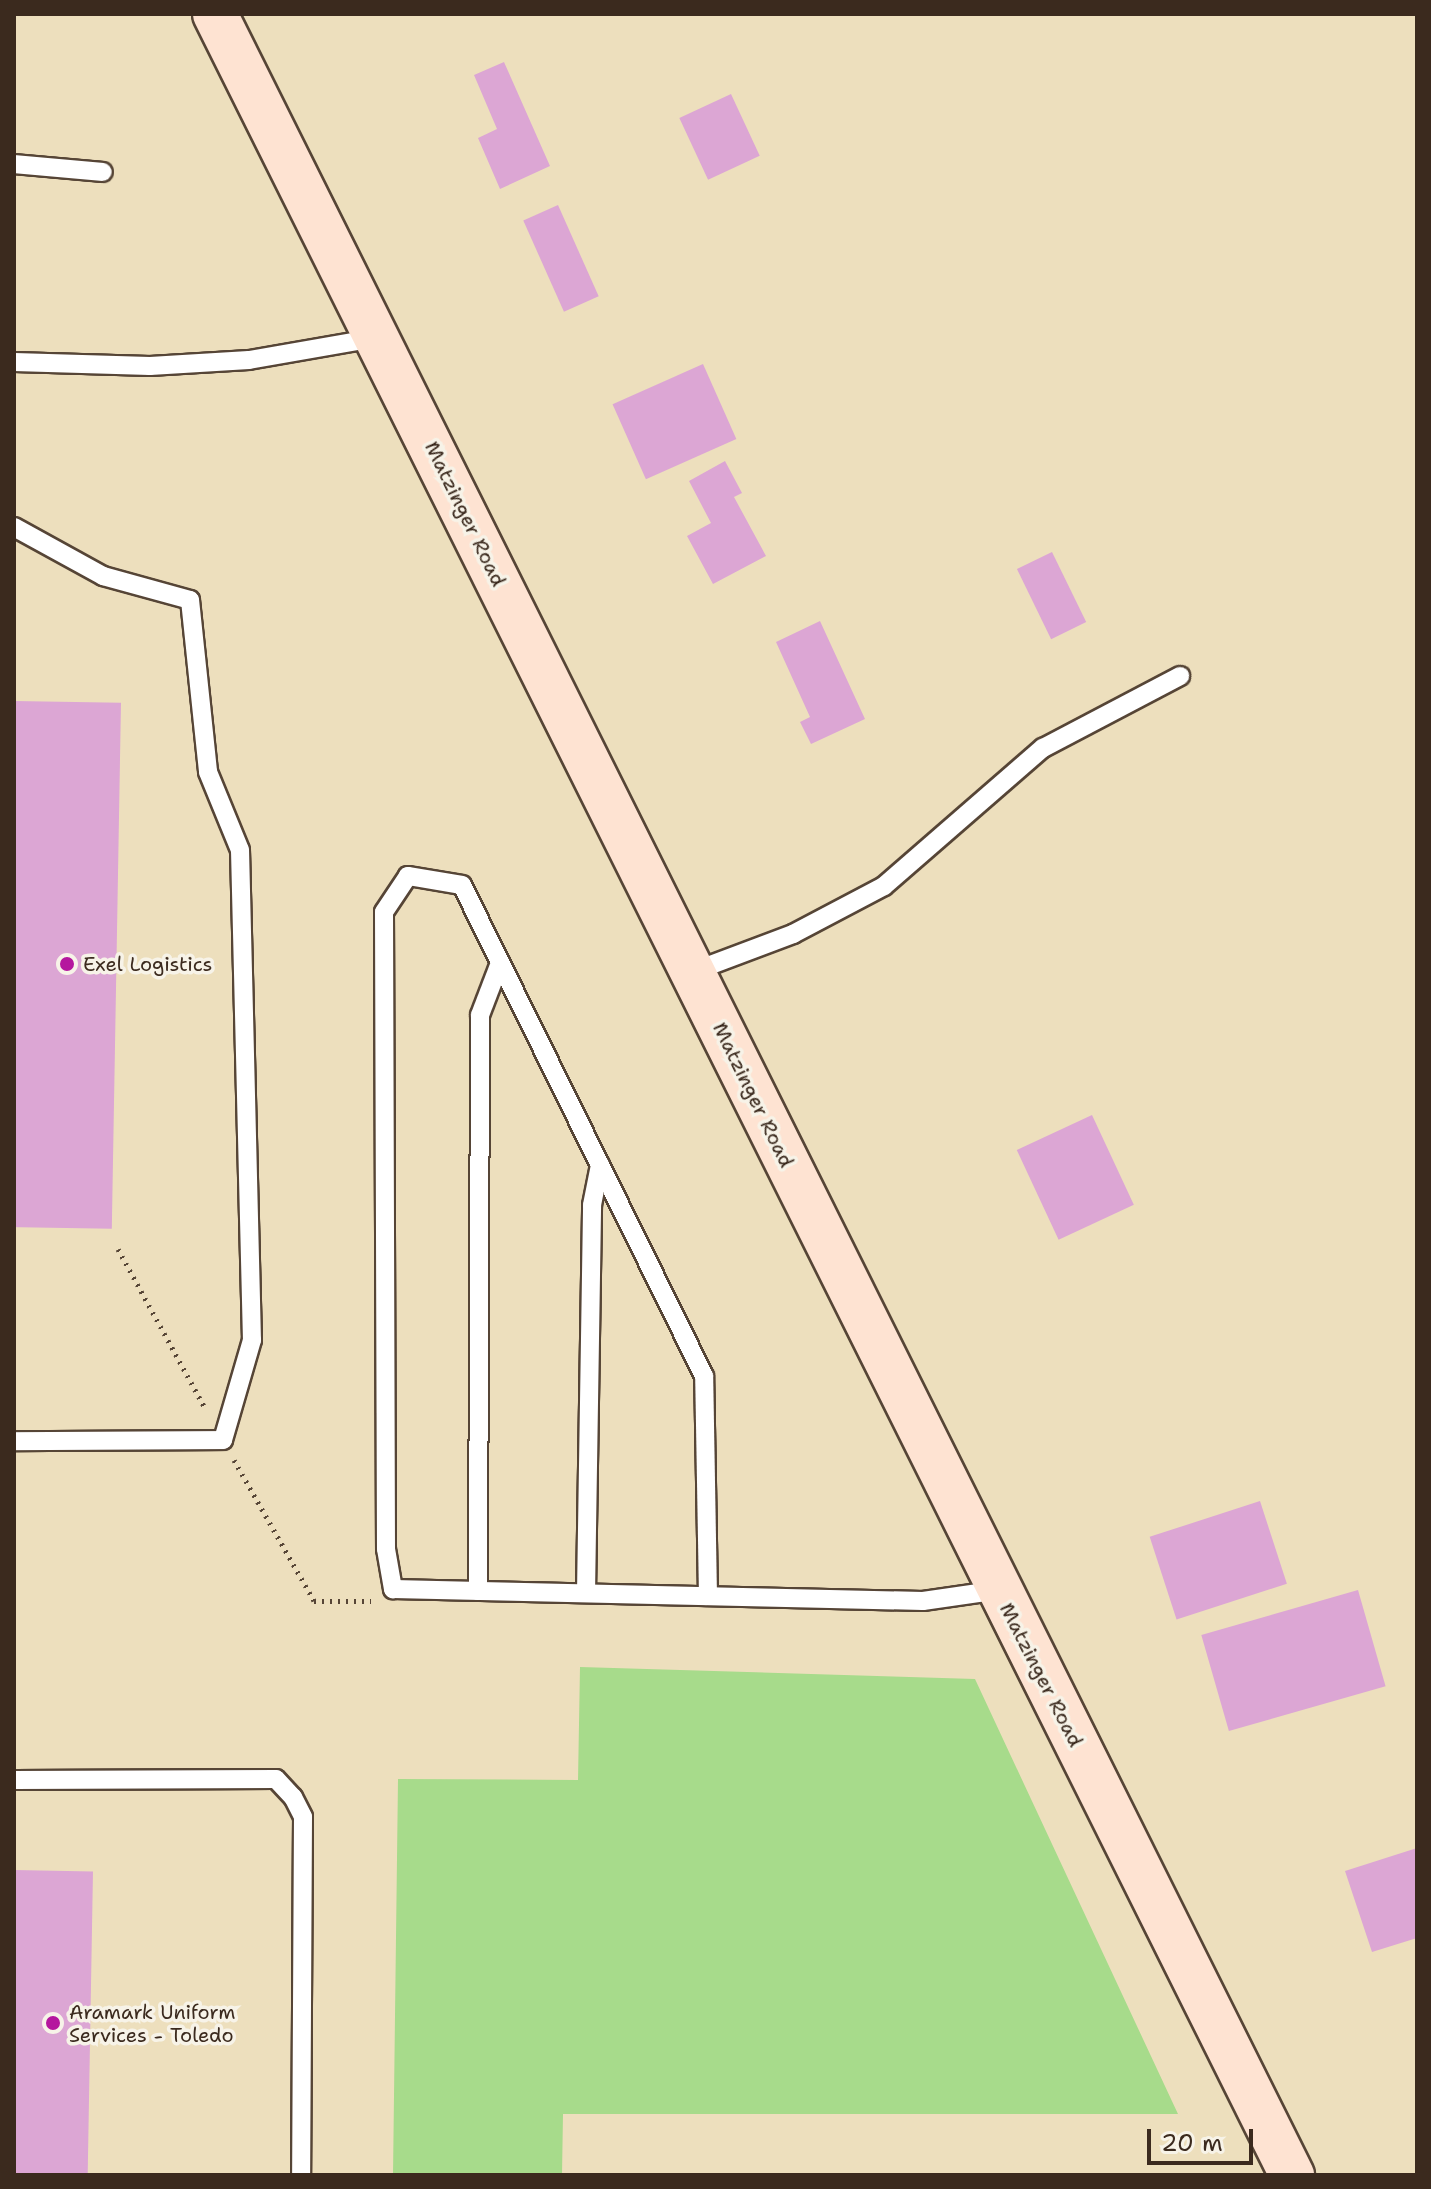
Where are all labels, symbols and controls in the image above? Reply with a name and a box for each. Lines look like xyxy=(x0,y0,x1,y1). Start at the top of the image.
street label: Matzinger Road xyxy=(419,438,511,590)
place label: Exel Logistics xyxy=(83,952,212,976)
marker: Exel Logistics xyxy=(58,955,76,973)
street label: Matzinger Road xyxy=(707,1019,799,1171)
street label: Matzinger Road xyxy=(994,1599,1088,1751)
place label: Aramark Uniform Services - Toledo xyxy=(69,2000,235,2047)
marker: Aramark Uniform Services - Toledo xyxy=(44,2014,62,2032)
scale bar xyxy=(1151,2113,1257,2163)
text: 20 m xyxy=(1161,2127,1223,2159)

